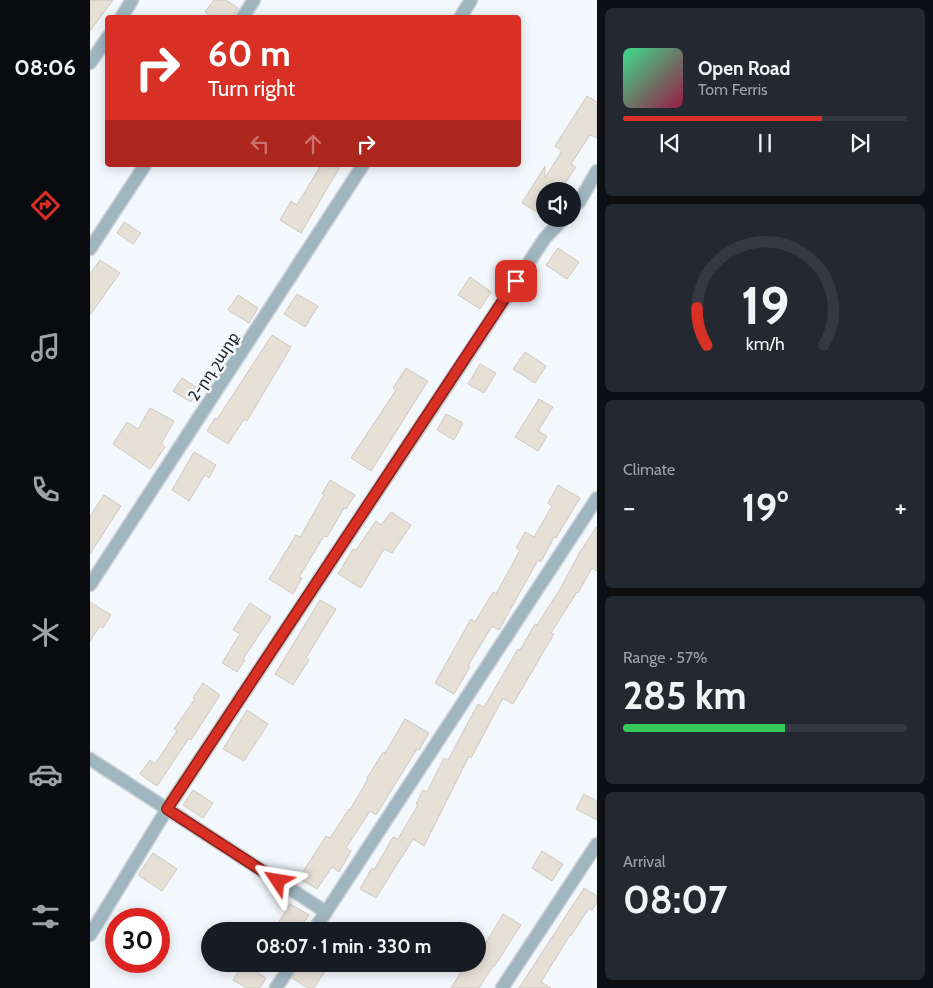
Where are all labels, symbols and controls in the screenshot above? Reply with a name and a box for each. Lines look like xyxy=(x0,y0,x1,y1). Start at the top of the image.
text: 60 m xyxy=(208,32,291,75)
icon: right xyxy=(125,35,190,100)
text: 08:06 xyxy=(14,54,76,81)
text: Open Road xyxy=(698,57,790,80)
text: Turn right xyxy=(208,75,295,102)
text: Tom Ferris xyxy=(698,80,768,99)
icon: previous xyxy=(656,129,684,157)
icon: pause xyxy=(751,129,779,157)
icon: next xyxy=(846,129,874,157)
icon: left xyxy=(246,130,274,158)
icon: ahead xyxy=(299,130,327,158)
icon: right xyxy=(352,130,380,158)
map controls xyxy=(536,182,581,227)
button: sound xyxy=(536,182,581,227)
icon: directions xyxy=(28,188,63,223)
pin xyxy=(495,260,537,302)
icon: arrive xyxy=(502,267,530,295)
text: 19 xyxy=(741,274,789,337)
street label: 2-րդ շարք xyxy=(184,328,243,404)
icon: music xyxy=(28,330,63,365)
text: km/h xyxy=(745,333,785,354)
text: Climate xyxy=(623,460,675,479)
icon: phone xyxy=(28,472,63,507)
text: 19° xyxy=(742,484,788,531)
text: − xyxy=(623,490,635,524)
text: + xyxy=(895,490,907,524)
icon: climate xyxy=(28,615,63,650)
text: Range · 57% xyxy=(623,648,707,667)
text: 285 km xyxy=(623,672,746,719)
icon: car xyxy=(28,757,63,792)
text: Arrival xyxy=(623,852,666,871)
position arrow xyxy=(251,854,303,906)
text: 08:07 xyxy=(623,876,727,923)
icon: filters xyxy=(28,899,63,934)
speed limit sign: 30 xyxy=(105,908,170,973)
text: 08:07 · 1 min · 330 m xyxy=(256,935,431,958)

